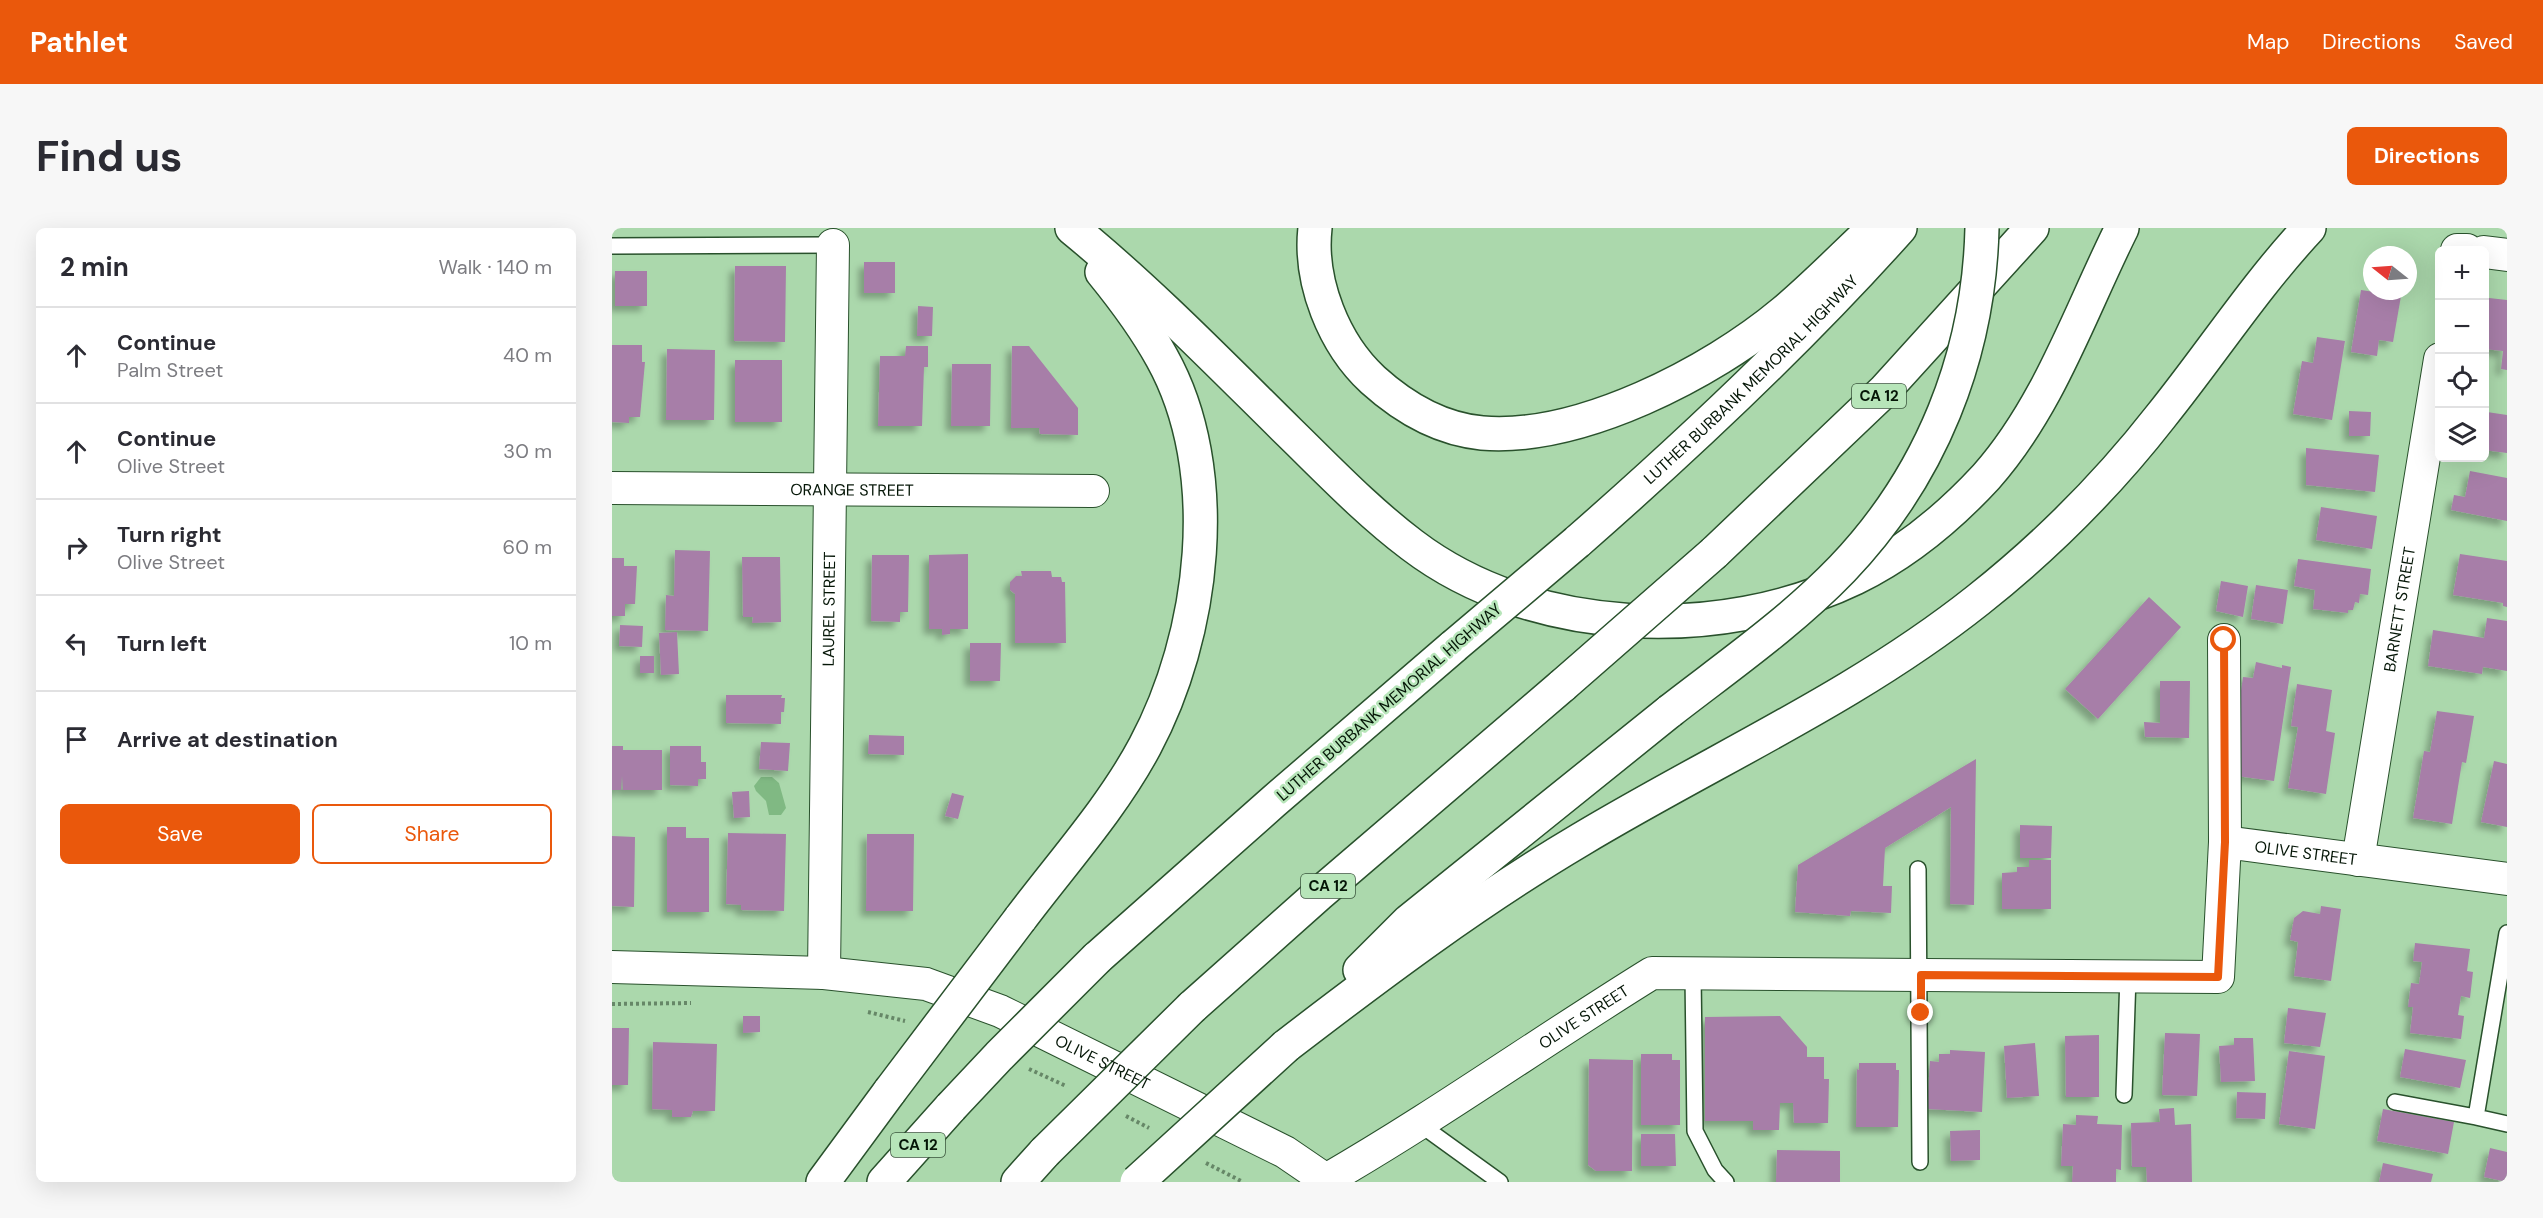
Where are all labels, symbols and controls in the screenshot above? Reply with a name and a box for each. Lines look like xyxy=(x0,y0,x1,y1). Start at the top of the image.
text: Pathlet xyxy=(30,24,128,61)
text: Map xyxy=(2247,28,2289,56)
text: Directions xyxy=(2322,28,2421,56)
text: Saved xyxy=(2454,28,2513,56)
button: Directions xyxy=(2347,127,2507,185)
text: Find us xyxy=(36,129,182,184)
north arrow xyxy=(2363,246,2417,300)
map controls xyxy=(2435,246,2489,462)
button: + xyxy=(2435,246,2489,300)
text: 2 min xyxy=(60,250,129,284)
text: Walk · 140 m xyxy=(438,254,552,280)
street label: LUTHER BURBANK MEMORIAL HIGHWAY xyxy=(1639,270,1862,488)
button: − xyxy=(2435,300,2489,354)
text: Continue xyxy=(117,328,216,357)
icon: ahead xyxy=(60,339,93,372)
text: 40 m xyxy=(503,342,552,368)
button: locate xyxy=(2435,354,2489,408)
text: Palm Street xyxy=(117,357,223,383)
road number: CA 12 xyxy=(1852,384,1906,408)
button: layers xyxy=(2435,408,2489,462)
text: Continue xyxy=(117,424,216,453)
icon: ahead xyxy=(60,435,93,468)
text: 30 m xyxy=(503,438,552,464)
text: Olive Street xyxy=(117,453,225,479)
street label: ORANGE STREET xyxy=(790,479,914,500)
text: Turn right xyxy=(117,520,222,549)
icon: right xyxy=(60,531,93,564)
text: 60 m xyxy=(503,534,552,560)
street label: BARNETT STREET xyxy=(2378,545,2420,673)
text: Olive Street xyxy=(117,549,225,575)
street label: LAUREL STREET xyxy=(817,551,840,667)
street label: LUTHER BURBANK MEMORIAL HIGHWAY xyxy=(1272,599,1506,805)
route start xyxy=(2210,626,2236,652)
icon: left xyxy=(60,627,93,660)
text: Turn left xyxy=(117,629,207,658)
text: 10 m xyxy=(509,630,552,656)
icon: arrive xyxy=(60,723,93,756)
text: Arrive at destination xyxy=(117,725,338,754)
button: Save xyxy=(60,804,300,864)
button: Share xyxy=(312,804,552,864)
street label: OLIVE STREET xyxy=(2253,835,2358,870)
road number: CA 12 xyxy=(1301,874,1355,898)
street label: OLIVE STREET xyxy=(1534,980,1632,1054)
route end xyxy=(1907,999,1933,1025)
street label: OLIVE STREET xyxy=(1052,1030,1154,1094)
road number: CA 12 xyxy=(891,1133,945,1157)

